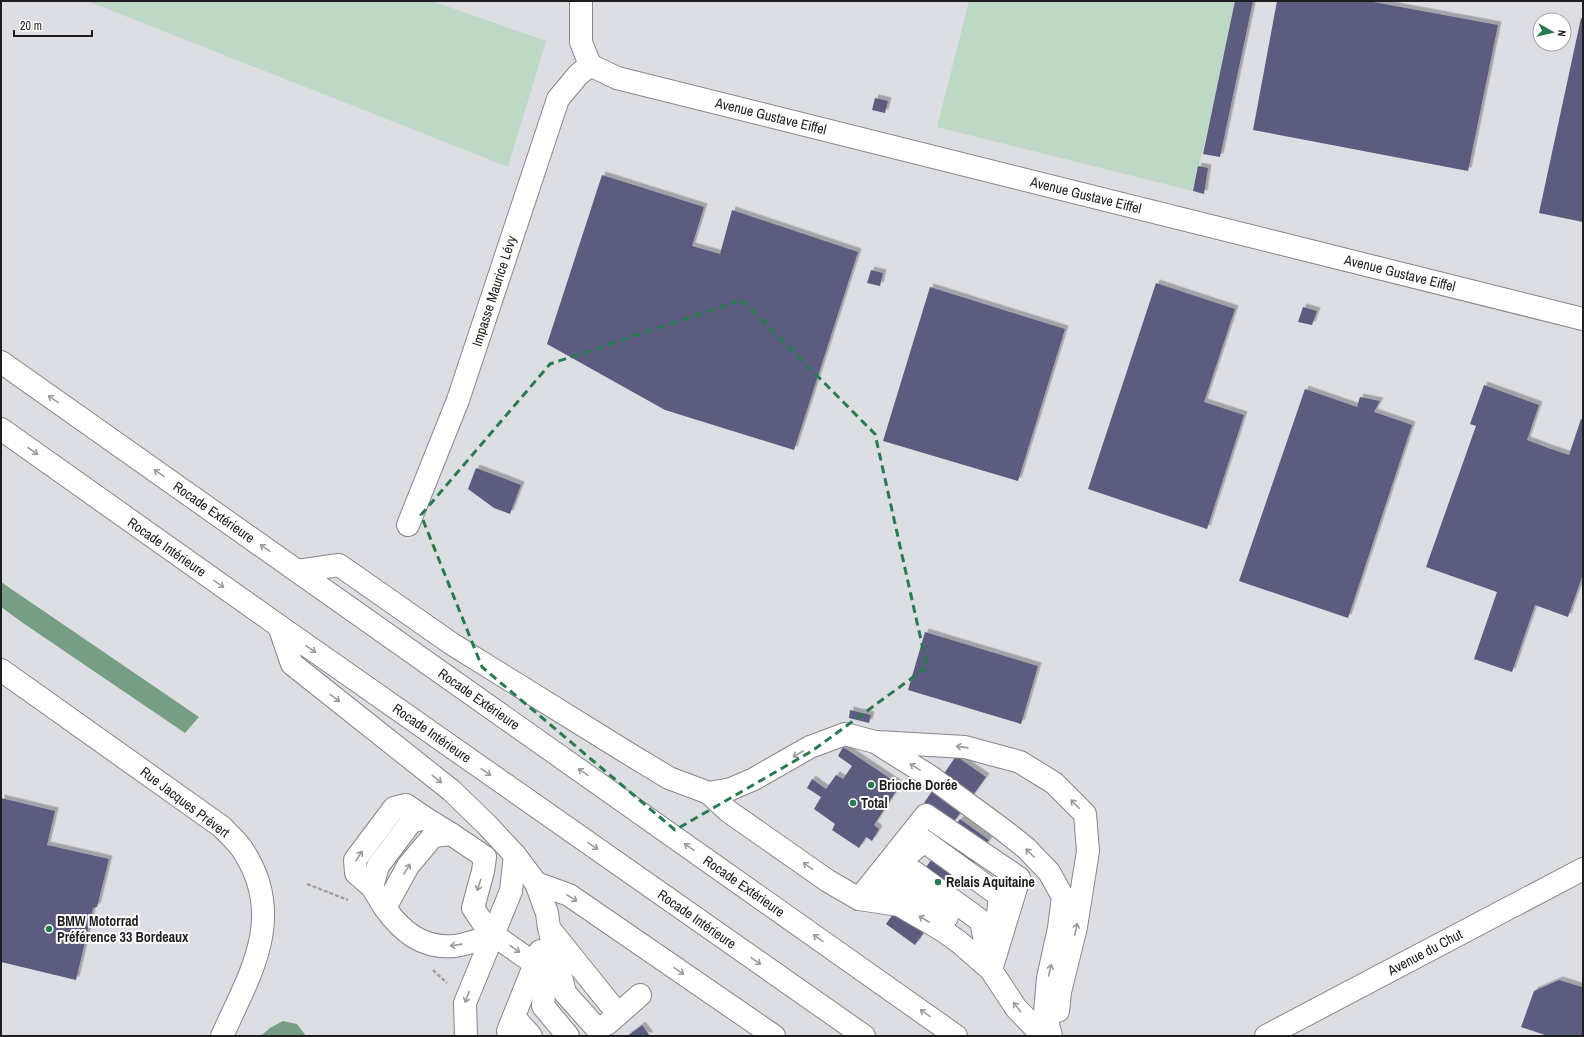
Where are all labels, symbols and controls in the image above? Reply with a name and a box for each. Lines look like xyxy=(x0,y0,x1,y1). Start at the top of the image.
scale bar xyxy=(14,12,92,38)
north arrow xyxy=(1532,12,1572,52)
text: 20 m xyxy=(20,18,42,34)
text: N xyxy=(1555,29,1569,38)
street label: Avenue Gustave Eiffel xyxy=(713,93,828,139)
street label: Avenue Gustave Eiffel xyxy=(1028,172,1143,218)
street label: Impasse Maurice Lévy xyxy=(468,233,520,349)
street label: Avenue Gustave Eiffel xyxy=(1342,250,1457,296)
one-way arrow xyxy=(47,395,58,403)
one-way arrow xyxy=(27,447,38,456)
one-way arrow xyxy=(154,469,165,477)
street label: Rocade Extérieure xyxy=(170,477,258,547)
street label: Rocade Intérieure xyxy=(124,513,210,581)
one-way arrow xyxy=(260,544,271,552)
one-way arrow xyxy=(213,580,224,588)
one-way arrow xyxy=(305,645,316,653)
street label: Rocade Extérieure xyxy=(435,664,523,734)
one-way arrow xyxy=(330,694,341,703)
street label: Rocade Intérieure xyxy=(389,699,475,767)
one-way arrow xyxy=(956,743,969,751)
one-way arrow xyxy=(792,750,804,758)
one-way arrow xyxy=(909,762,921,770)
street label: Rue Jacques Prévert xyxy=(137,763,233,841)
one-way arrow xyxy=(480,768,491,776)
one-way arrow xyxy=(578,768,589,776)
one-way arrow xyxy=(432,775,443,783)
place label: Brioche Dorée xyxy=(879,776,957,794)
marker: Brioche Dorée xyxy=(866,780,876,790)
place label: Total xyxy=(861,794,888,812)
marker: Total xyxy=(848,798,858,808)
one-way arrow xyxy=(1070,799,1080,809)
one-way arrow xyxy=(587,842,598,850)
one-way arrow xyxy=(684,843,695,851)
one-way arrow xyxy=(1025,848,1035,858)
one-way arrow xyxy=(355,851,363,862)
street label: Rocade Extérieure xyxy=(700,851,788,921)
one-way arrow xyxy=(802,862,813,871)
one-way arrow xyxy=(404,863,412,875)
place label: Relais Aquitaine xyxy=(946,873,1035,891)
marker: Relais Aquitaine xyxy=(933,877,943,887)
one-way arrow xyxy=(475,879,482,892)
street label: Rocade Intérieure xyxy=(654,885,740,953)
one-way arrow xyxy=(566,894,577,902)
place label: BMW Motorrad Préférence 33 Bordeaux xyxy=(57,912,189,946)
one-way arrow xyxy=(918,915,930,923)
one-way arrow xyxy=(1072,923,1080,936)
marker: BMW Motorrad Préférence 33 Bordeaux xyxy=(44,924,54,934)
street label: Avenue du Chut xyxy=(1384,925,1465,980)
one-way arrow xyxy=(813,934,824,942)
one-way arrow xyxy=(450,941,463,949)
one-way arrow xyxy=(509,945,520,953)
one-way arrow xyxy=(751,957,762,965)
one-way arrow xyxy=(1046,964,1054,977)
one-way arrow xyxy=(674,967,685,975)
one-way arrow xyxy=(463,991,471,1003)
one-way arrow xyxy=(1013,1002,1021,1013)
one-way arrow xyxy=(919,1009,930,1017)

